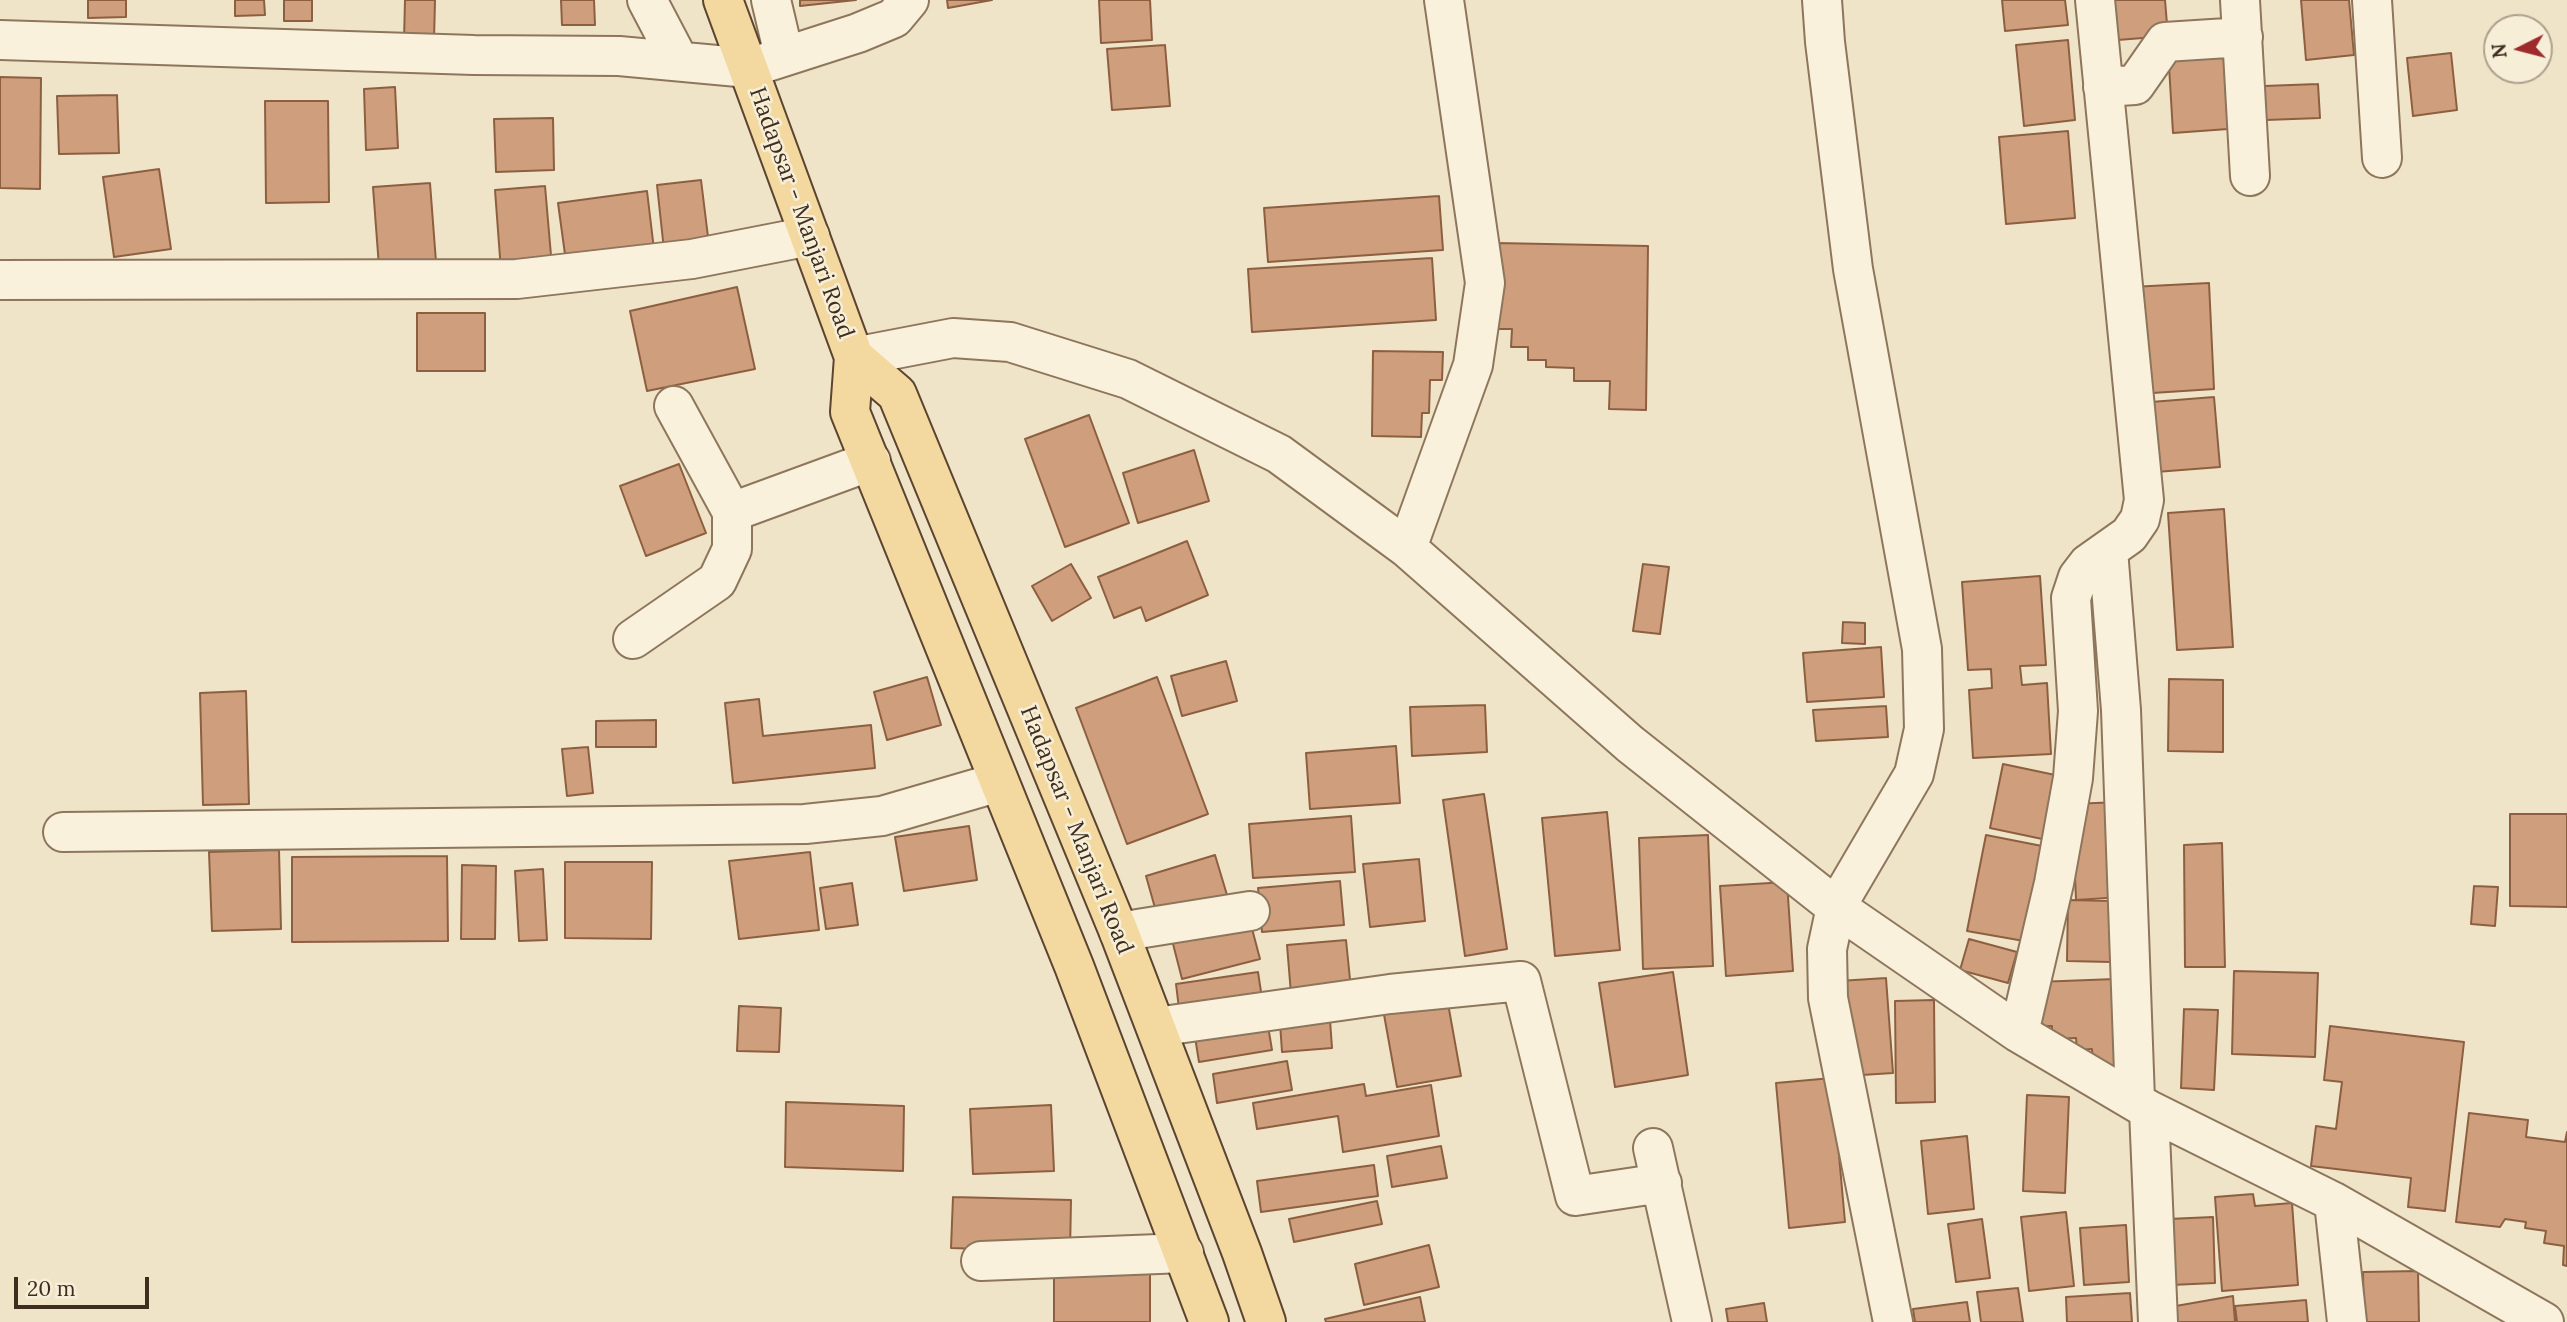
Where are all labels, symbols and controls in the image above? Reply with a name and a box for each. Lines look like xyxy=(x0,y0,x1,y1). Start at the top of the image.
north arrow xyxy=(2483,14,2553,84)
text: N xyxy=(2486,42,2512,60)
street label: Hadapsar - Manjari Road xyxy=(743,84,859,342)
street label: Hadapsar - Manjari Road xyxy=(1014,702,1138,958)
scale bar xyxy=(18,1262,152,1306)
text: 20 m xyxy=(27,1275,76,1302)

